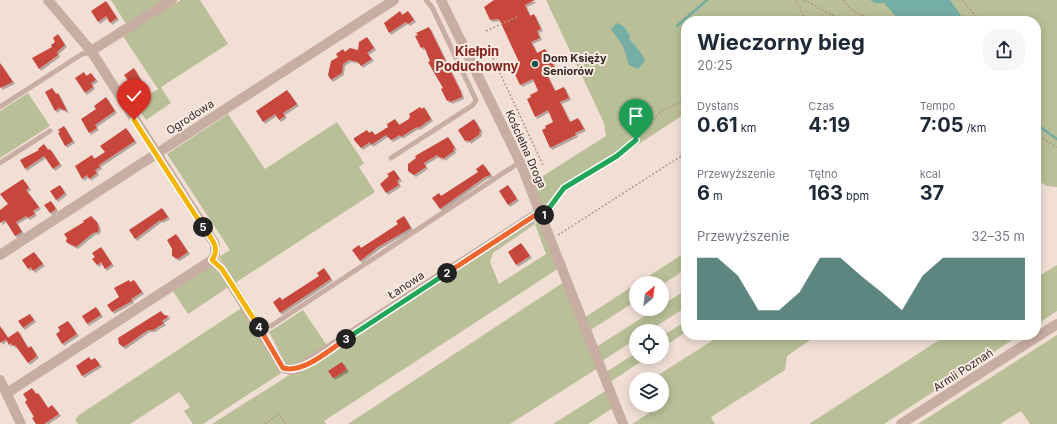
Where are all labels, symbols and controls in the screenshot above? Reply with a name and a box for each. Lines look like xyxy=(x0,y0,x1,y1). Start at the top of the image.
text: Wieczorny bieg xyxy=(697,29,865,55)
button: share xyxy=(983,29,1025,71)
district label: Kiełpin Poduchowny xyxy=(436,43,519,74)
place label: Dom Księży Seniorów xyxy=(543,51,607,78)
text: 20:25 xyxy=(697,57,733,73)
marker: Dom Księży Seniorów xyxy=(530,59,540,69)
pin xyxy=(117,79,151,120)
icon: check xyxy=(123,85,145,107)
street label: Ogrodowa xyxy=(164,96,216,138)
pin xyxy=(619,99,653,140)
text: Dystans xyxy=(697,99,739,113)
text: Czas xyxy=(808,99,834,113)
text: Tempo xyxy=(920,99,955,113)
icon: arrive xyxy=(625,105,647,127)
street label: Kościelna Droga xyxy=(502,108,550,190)
text: 0.61 xyxy=(697,113,738,137)
text: 4:19 xyxy=(808,113,850,137)
text: 7:05 xyxy=(920,113,964,137)
text: km xyxy=(738,121,756,135)
text: /km xyxy=(964,121,986,135)
text: Przewyższenie xyxy=(697,167,775,181)
text: Tętno xyxy=(808,167,838,181)
text: kcal xyxy=(920,167,941,181)
text: 6 xyxy=(697,181,710,205)
text: 163 xyxy=(808,181,843,205)
text: 37 xyxy=(920,181,944,205)
text: m xyxy=(710,189,723,203)
text: bpm xyxy=(843,189,869,203)
pin: 1 xyxy=(534,205,554,225)
text: 1 xyxy=(542,208,546,222)
pin: 5 xyxy=(193,217,213,237)
text: 5 xyxy=(199,220,207,234)
text: Przewyższenie xyxy=(697,228,790,244)
text: 32–35 m xyxy=(972,228,1025,244)
pin: 2 xyxy=(437,263,457,283)
text: 2 xyxy=(444,266,450,280)
street label: Łanowa xyxy=(385,268,427,302)
north arrow xyxy=(629,276,669,316)
map controls xyxy=(629,276,669,412)
pin: 4 xyxy=(249,317,269,337)
text: 4 xyxy=(255,320,263,334)
button: locate xyxy=(629,324,669,364)
pin: 3 xyxy=(336,329,356,349)
text: 3 xyxy=(342,332,350,346)
street label: Armii Poznań xyxy=(930,345,996,395)
button: layers xyxy=(629,372,669,412)

